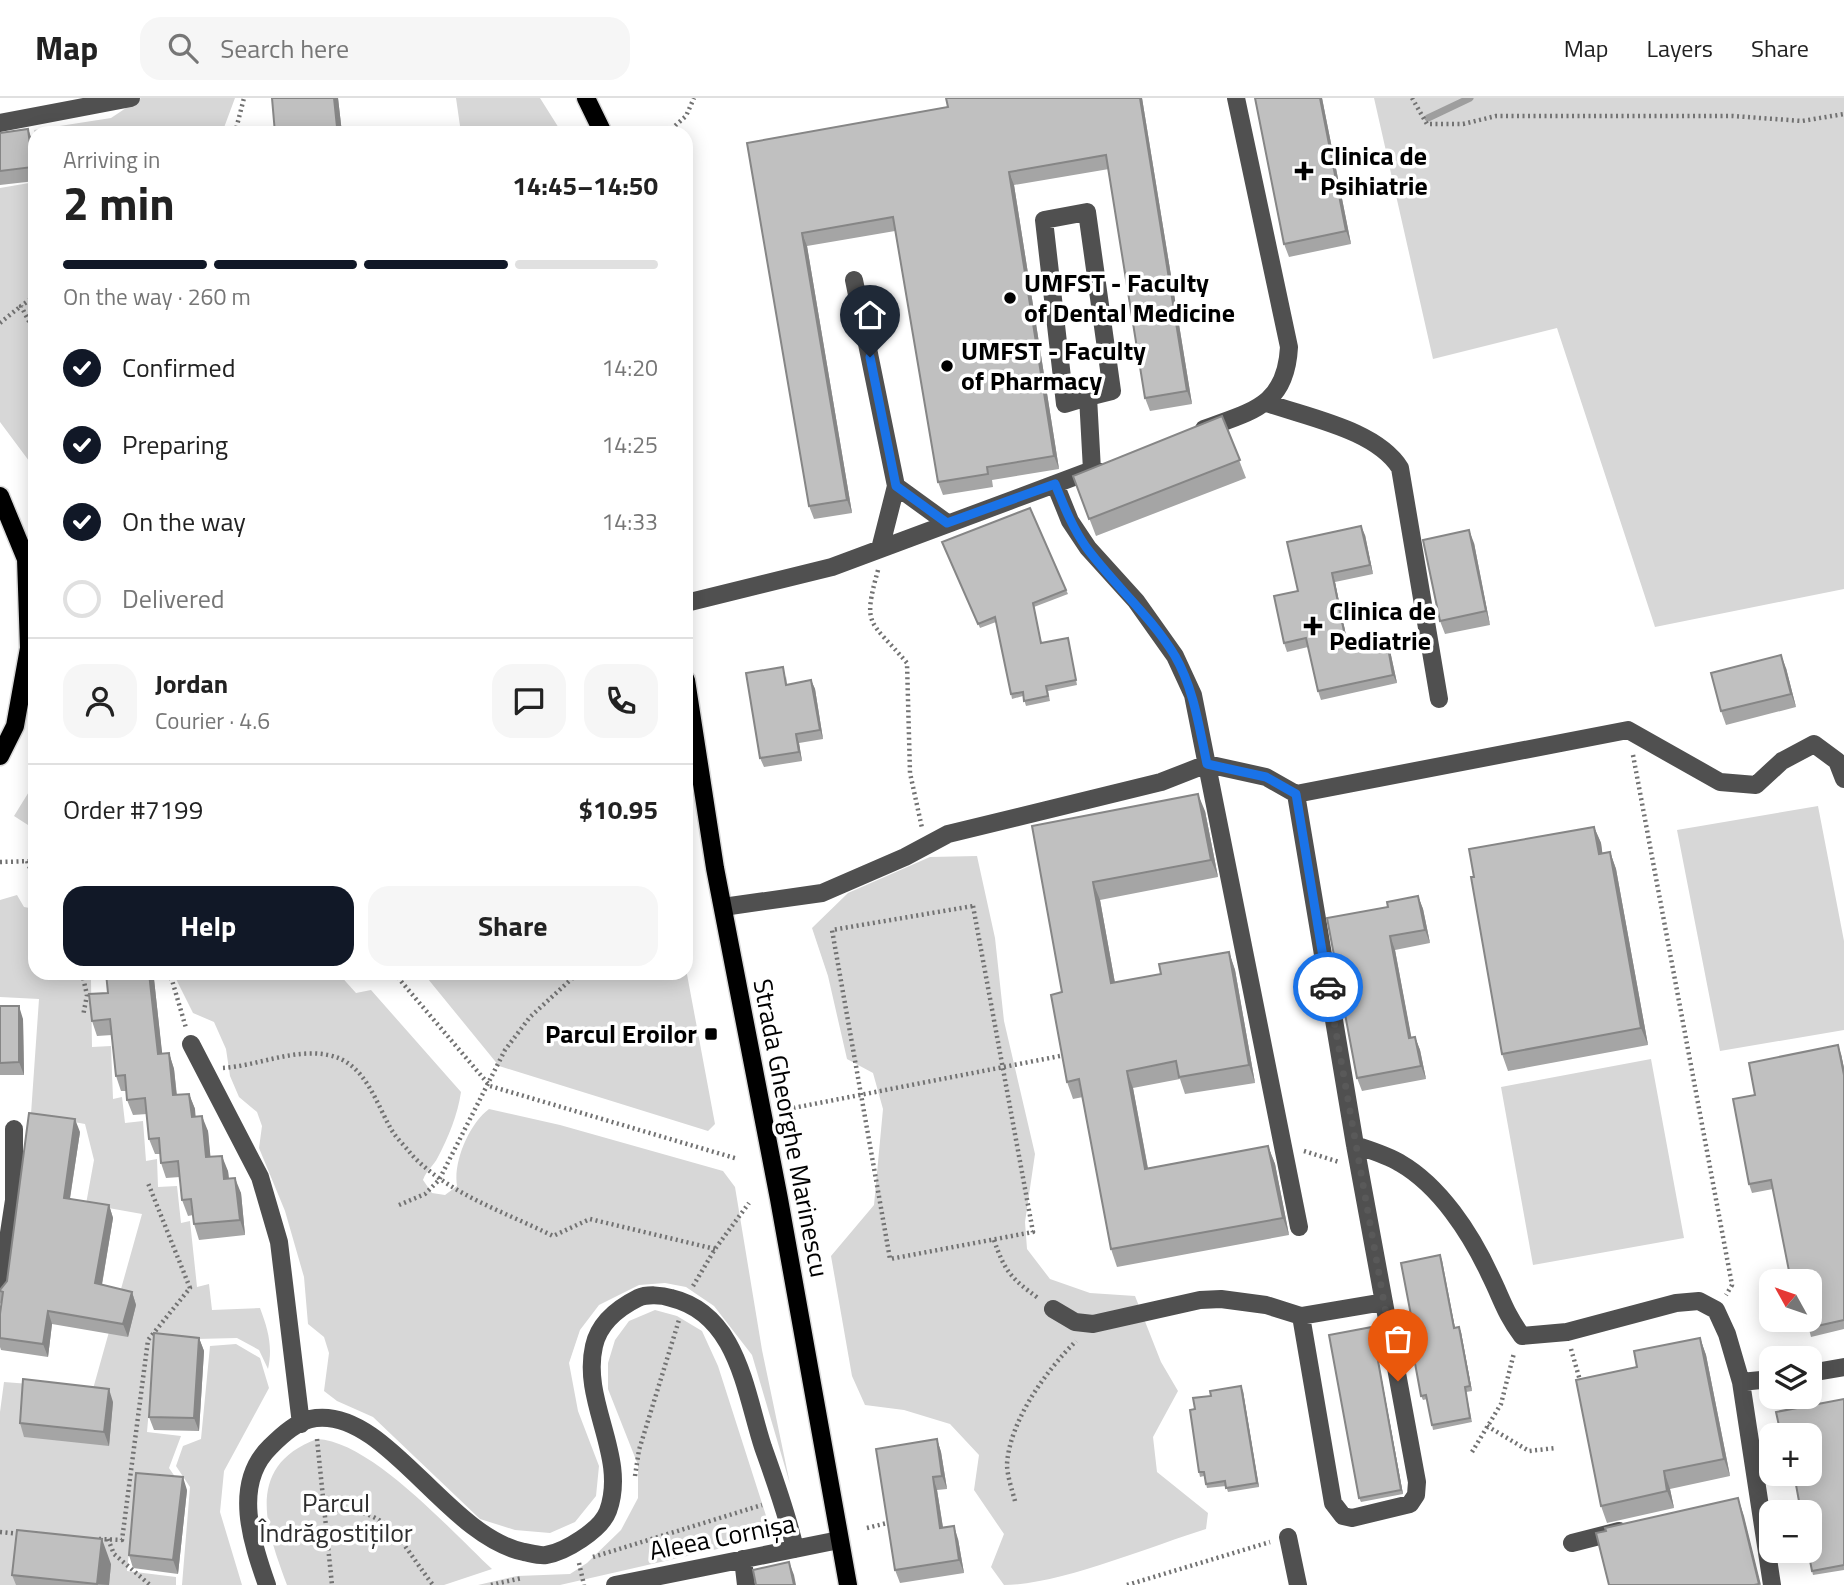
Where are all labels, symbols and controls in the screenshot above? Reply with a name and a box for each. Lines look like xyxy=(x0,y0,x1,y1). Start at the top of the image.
search box xyxy=(140,17,630,80)
text: Map xyxy=(35,23,98,73)
icon: search xyxy=(164,29,202,67)
text: Search here xyxy=(220,29,349,68)
text: Map xyxy=(1564,30,1609,66)
text: Layers xyxy=(1647,30,1713,66)
text: Share xyxy=(1751,30,1809,66)
place label: Clinica de Psihiatrie xyxy=(1320,136,1428,205)
text: Arriving in xyxy=(63,142,160,177)
marker: Clinica de Psihiatrie xyxy=(1294,161,1314,181)
text: 14:45–14:50 xyxy=(512,166,658,205)
text: 2 min xyxy=(63,168,175,238)
place label: UMFST - Faculty of Dental Medicine xyxy=(1024,263,1235,332)
text: On the way · 260 m xyxy=(63,279,251,314)
pin xyxy=(840,285,900,357)
marker: UMFST - Faculty of Dental Medicine xyxy=(1002,290,1018,306)
icon: home xyxy=(851,296,889,334)
place label: UMFST - Faculty of Pharmacy xyxy=(961,331,1146,400)
text: Confirmed xyxy=(122,348,236,387)
icon: check xyxy=(63,349,101,387)
text: 14:20 xyxy=(601,350,658,385)
marker: UMFST - Faculty of Pharmacy xyxy=(939,358,955,374)
text: Preparing xyxy=(122,425,228,464)
icon: check xyxy=(63,426,101,464)
text: 14:25 xyxy=(601,427,658,462)
text: On the way xyxy=(122,502,246,541)
icon: check xyxy=(63,503,101,541)
text: 14:33 xyxy=(601,504,658,539)
text: Delivered xyxy=(122,579,225,618)
place label: Clinica de Pediatrie xyxy=(1329,591,1436,660)
marker: Clinica de Pediatrie xyxy=(1303,616,1323,636)
button: person xyxy=(63,664,137,738)
text: Jordan xyxy=(155,664,228,703)
button: chat xyxy=(492,664,566,738)
button: phone xyxy=(584,664,658,738)
text: Courier · 4.6 xyxy=(155,703,270,738)
text: Order #7199 xyxy=(63,790,203,829)
text: $10.95 xyxy=(579,790,658,829)
button: Help xyxy=(63,886,354,966)
button: Share xyxy=(368,886,658,966)
courier xyxy=(1293,952,1363,1022)
icon: car xyxy=(1309,968,1347,1006)
street label: Strada Gheorghe Marinescu xyxy=(743,975,840,1280)
place label: Parcul Eroilor xyxy=(545,1014,697,1053)
marker: Parcul Eroilor xyxy=(703,1026,719,1042)
north arrow xyxy=(1759,1269,1822,1332)
map controls xyxy=(1759,1269,1822,1563)
pin xyxy=(1368,1309,1428,1381)
icon: bag xyxy=(1379,1320,1417,1358)
button: layers xyxy=(1759,1346,1822,1409)
button: + xyxy=(1759,1423,1822,1486)
park label: Parcul Îndrăgostiților xyxy=(257,1483,413,1552)
button: − xyxy=(1759,1500,1822,1563)
street label: Aleea Cornișa xyxy=(646,1503,798,1570)

